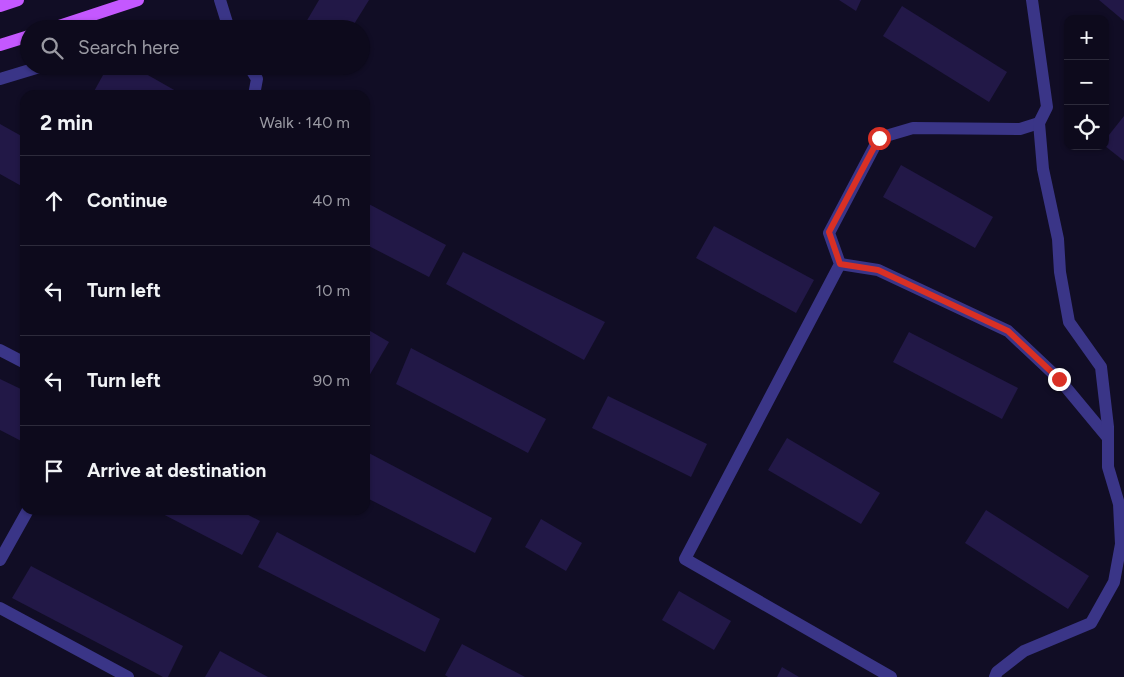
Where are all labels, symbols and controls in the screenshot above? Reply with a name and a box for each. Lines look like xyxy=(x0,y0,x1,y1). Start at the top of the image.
map controls xyxy=(1064,15,1109,150)
button: + xyxy=(1064,15,1109,60)
search box xyxy=(20,20,370,75)
icon: search xyxy=(38,34,66,62)
text: Search here xyxy=(78,36,180,59)
button: − xyxy=(1064,60,1109,105)
button: locate xyxy=(1064,105,1109,150)
text: 2 min xyxy=(40,110,93,135)
text: Walk · 140 m xyxy=(260,113,350,132)
route start xyxy=(868,127,891,150)
icon: ahead xyxy=(40,187,68,215)
text: Continue xyxy=(87,189,167,212)
text: 40 m xyxy=(312,191,350,210)
icon: left xyxy=(40,277,68,305)
text: Turn left xyxy=(87,279,161,302)
text: 10 m xyxy=(316,281,350,300)
icon: left xyxy=(40,367,68,395)
route end xyxy=(1048,368,1071,391)
text: Turn left xyxy=(87,369,161,392)
text: 90 m xyxy=(313,371,350,390)
icon: arrive xyxy=(40,457,68,485)
text: Arrive at destination xyxy=(87,459,266,482)

